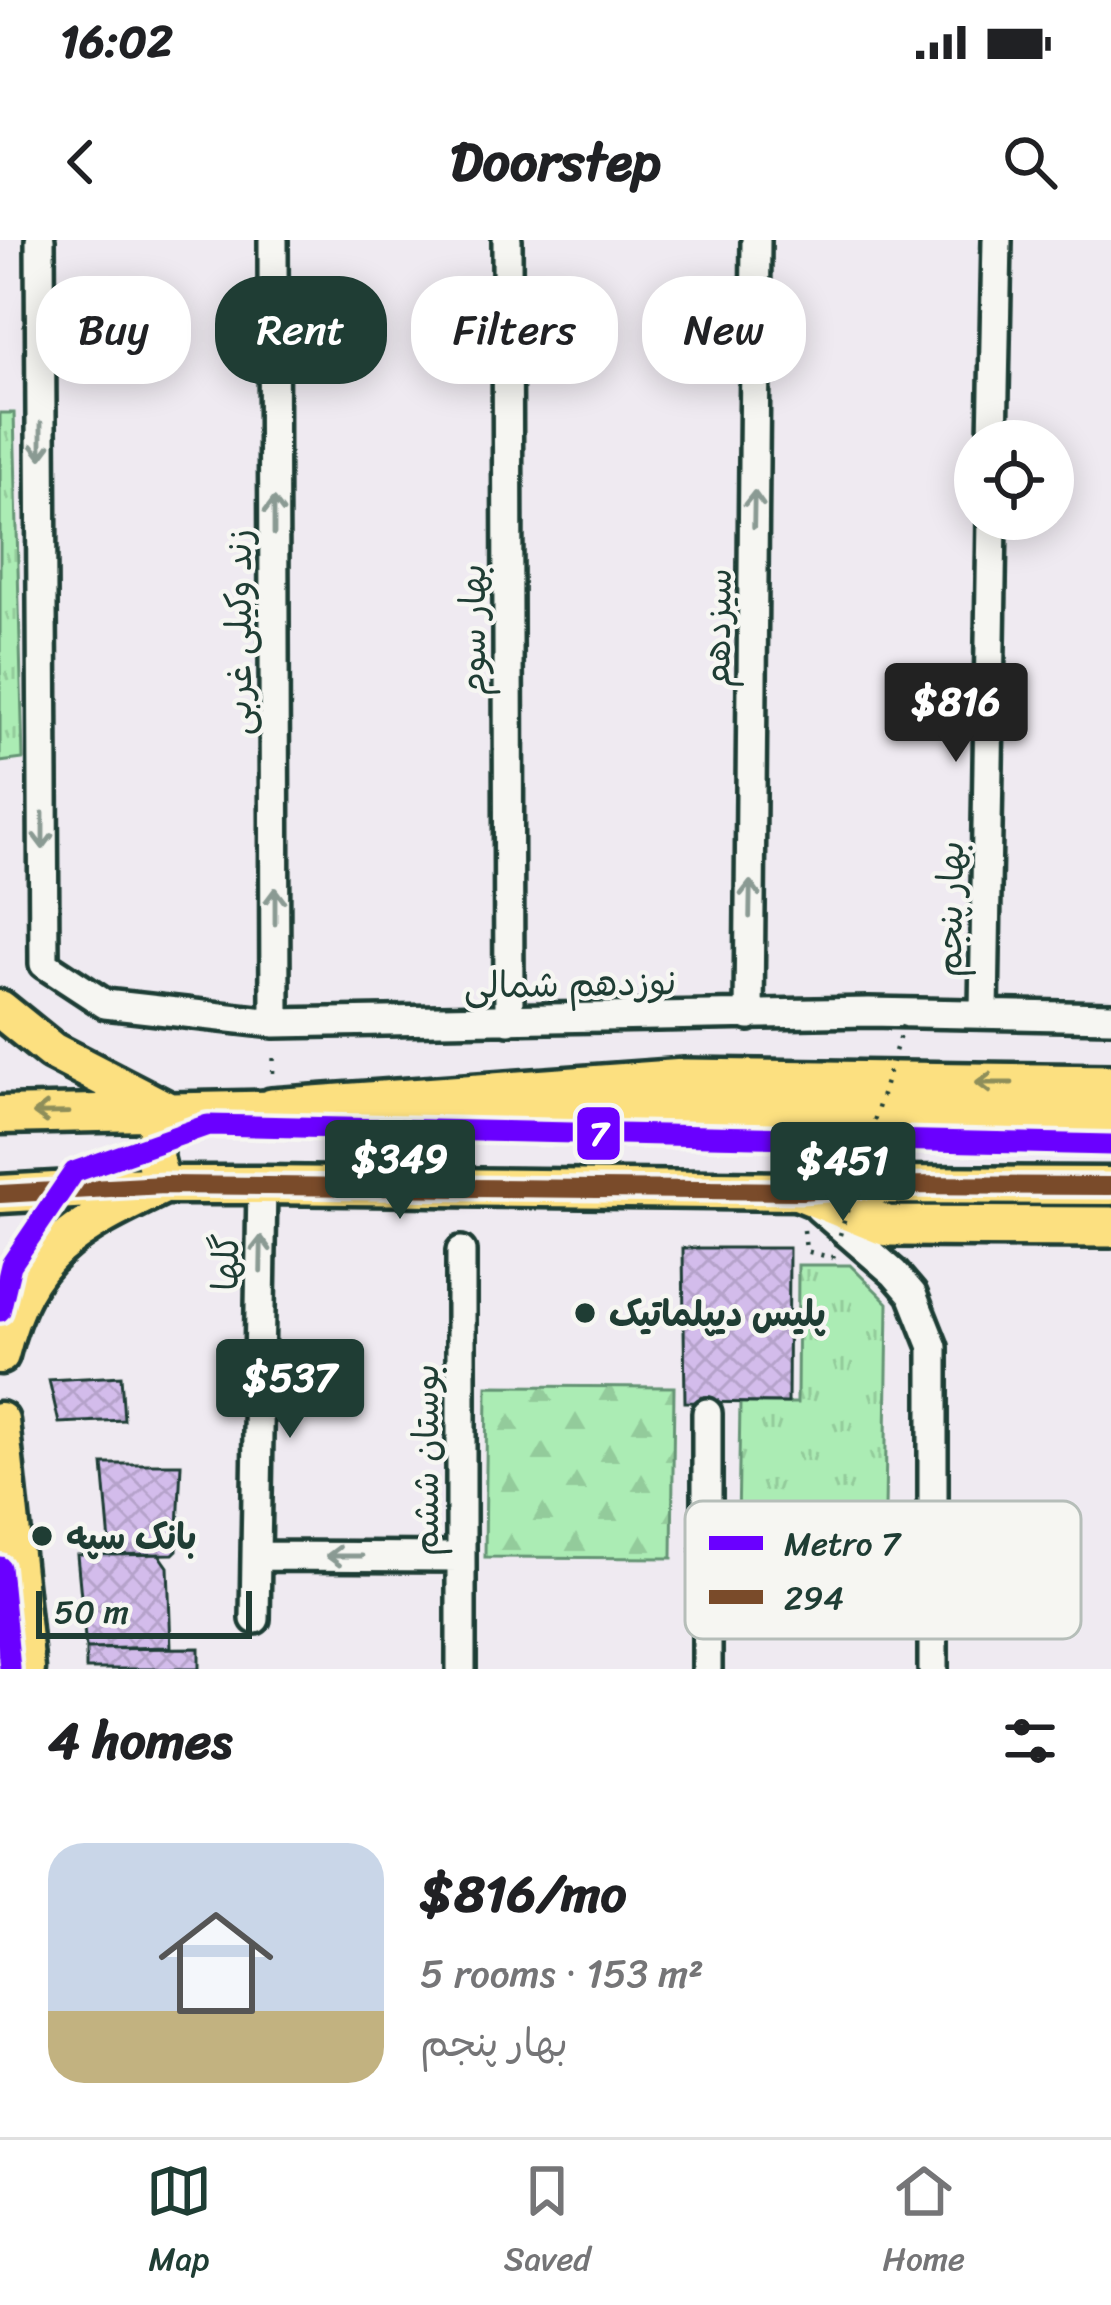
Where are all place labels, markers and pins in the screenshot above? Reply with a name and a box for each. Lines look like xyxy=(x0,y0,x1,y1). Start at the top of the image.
pin: $816 xyxy=(885,663,1027,765)
pin: $349 xyxy=(329,1120,471,1222)
pin: $451 xyxy=(772,1122,914,1224)
place label: پلیس دیپلماتیک xyxy=(609,1282,826,1346)
marker: پلیس دیپلماتیک xyxy=(572,1300,598,1326)
pin: $537 xyxy=(219,1339,361,1441)
place label: بانک سپه xyxy=(66,1505,197,1569)
marker: بانک سپه xyxy=(29,1523,55,1549)

